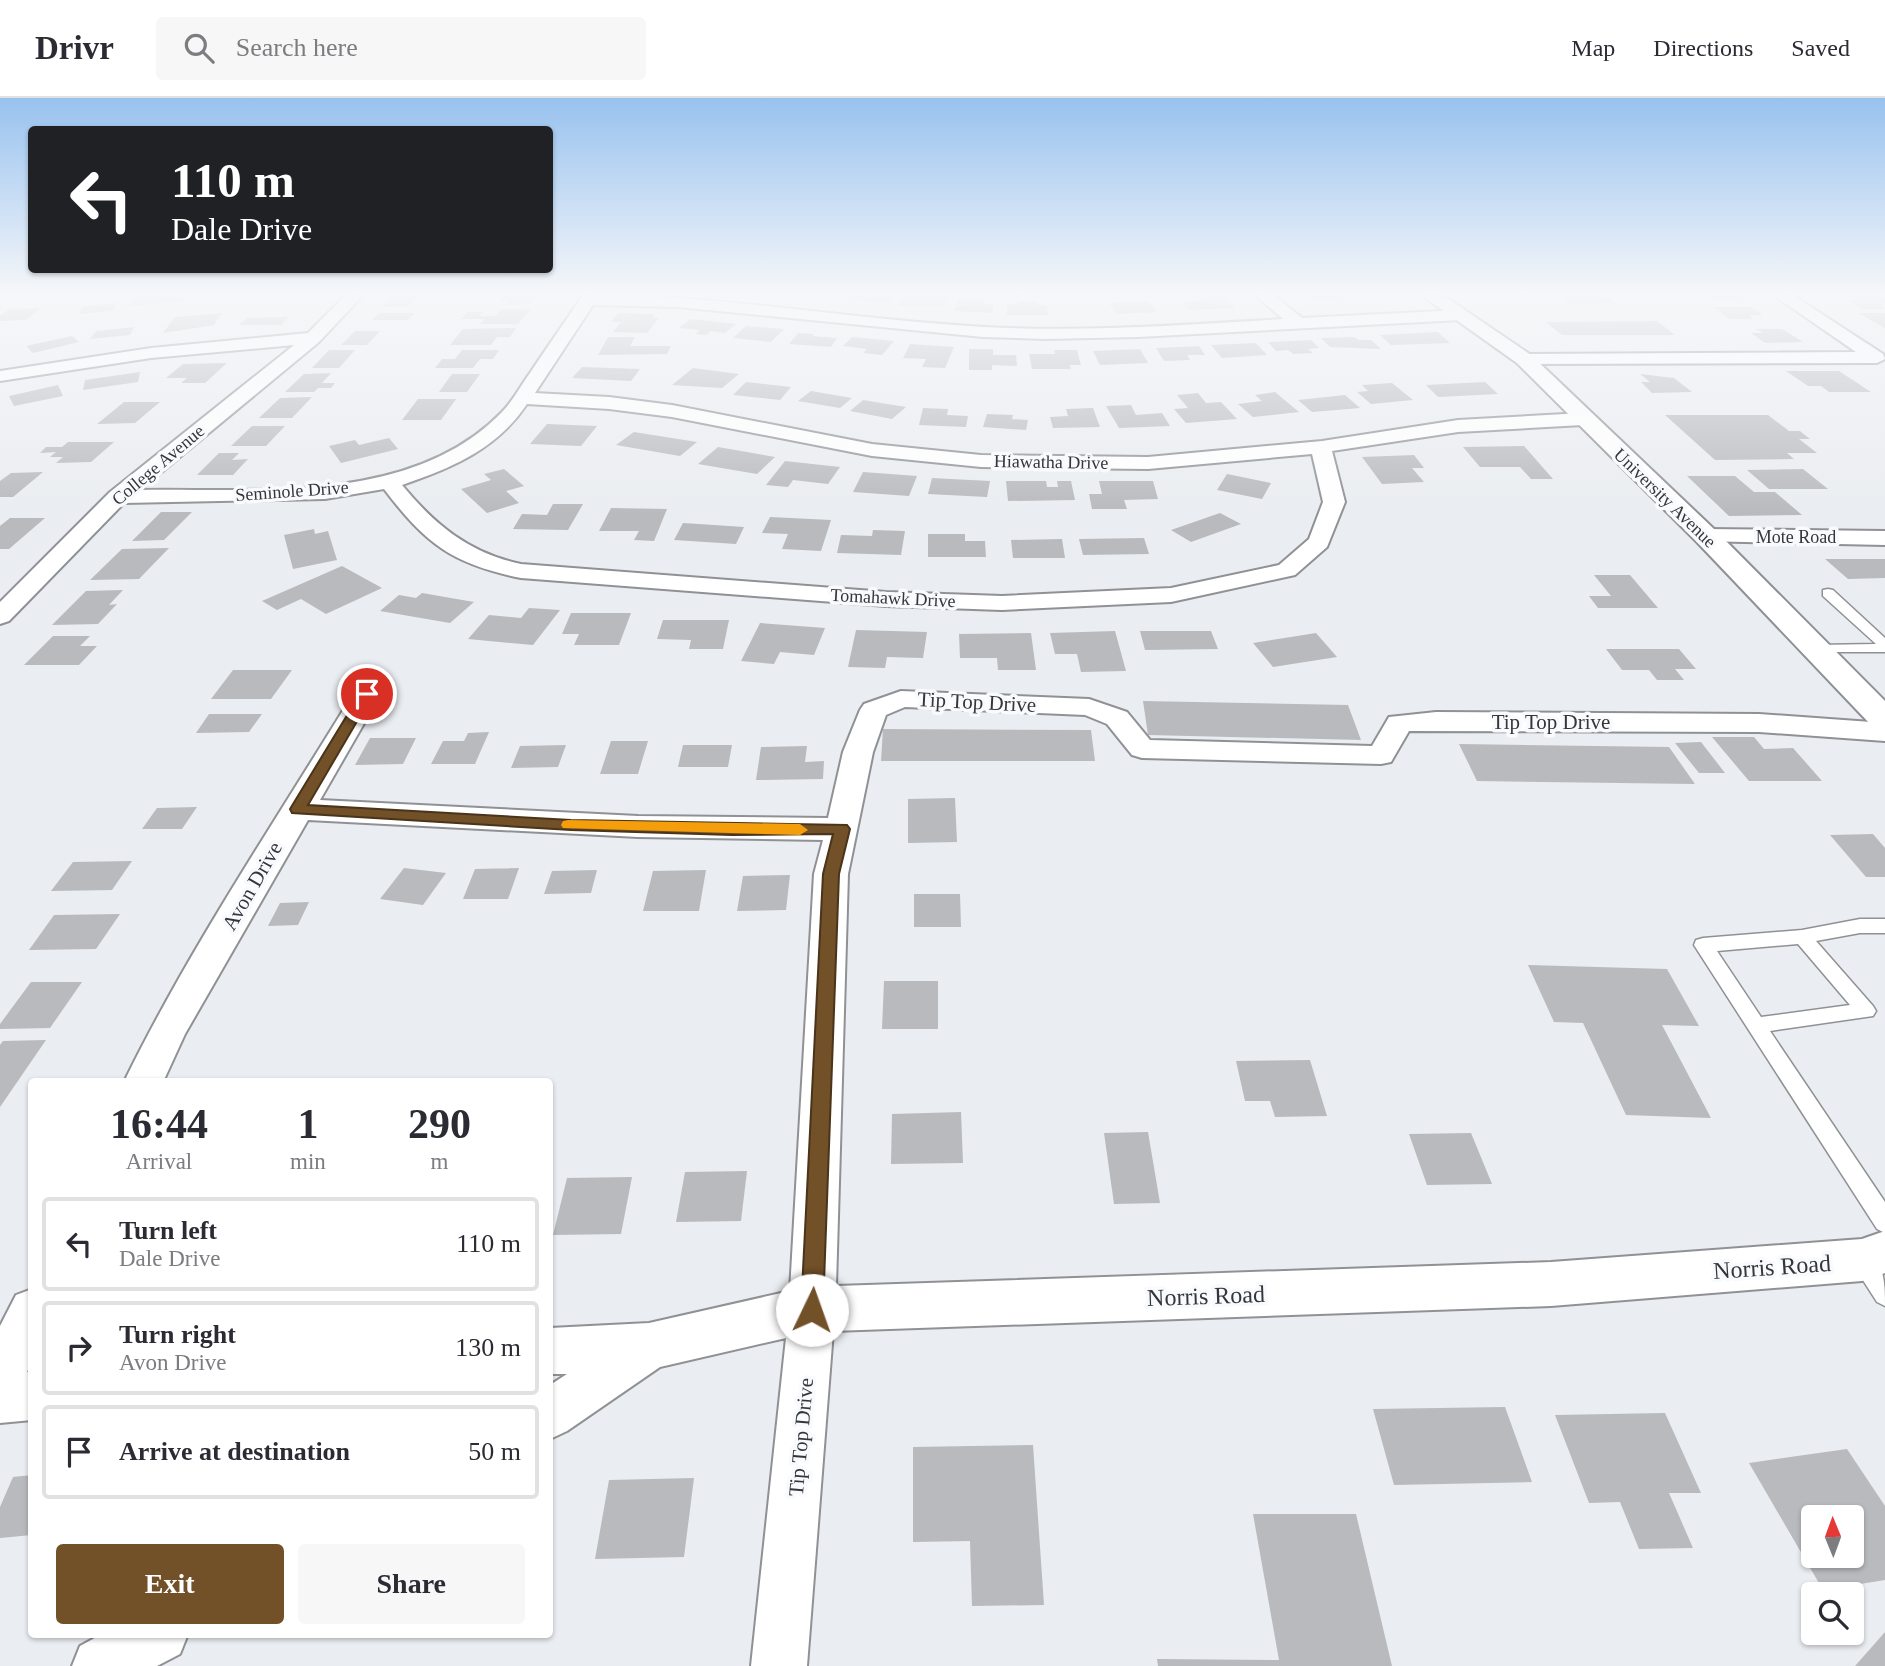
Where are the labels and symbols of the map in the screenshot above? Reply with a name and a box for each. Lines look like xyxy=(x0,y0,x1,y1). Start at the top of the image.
street label: College Avenue xyxy=(108,421,208,509)
street label: University Avenue xyxy=(1610,444,1720,552)
street label: Hiawatha Drive xyxy=(994,451,1108,473)
street label: Seminole Drive xyxy=(235,477,349,505)
street label: Mote Road xyxy=(1756,527,1836,547)
street label: Tomahawk Drive xyxy=(830,585,956,611)
pin xyxy=(337,664,397,724)
street label: Tip Top Drive xyxy=(917,687,1037,717)
street label: Tip Top Drive xyxy=(1492,710,1610,734)
street label: Avon Drive xyxy=(217,837,287,935)
street label: Norris Road xyxy=(1712,1250,1832,1284)
position arrow xyxy=(775,1273,849,1347)
street label: Norris Road xyxy=(1147,1281,1265,1311)
street label: Tip Top Drive xyxy=(784,1377,818,1497)
north arrow xyxy=(1801,1505,1864,1568)

